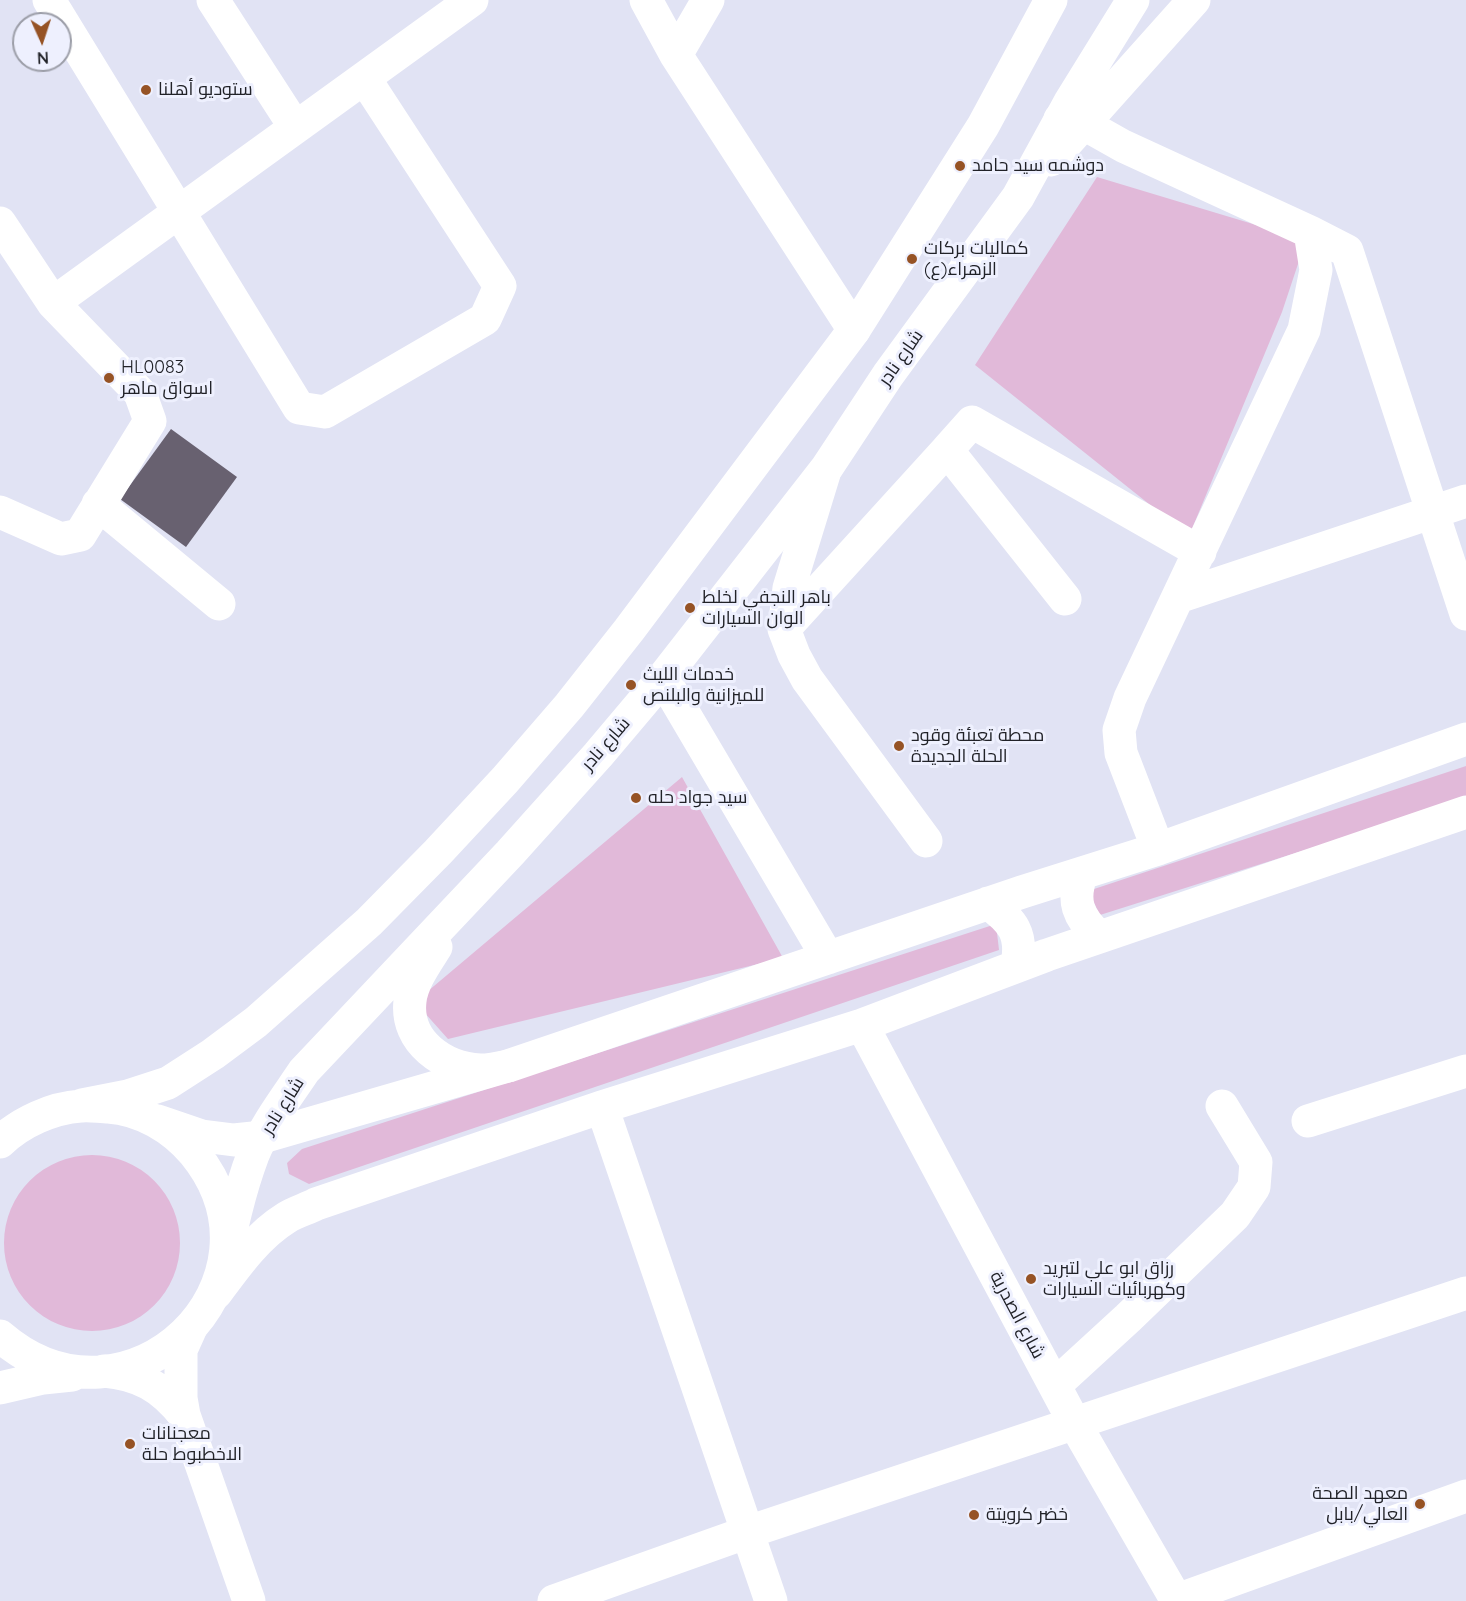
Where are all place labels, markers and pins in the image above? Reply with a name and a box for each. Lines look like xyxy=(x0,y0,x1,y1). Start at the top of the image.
place label: ستوديو أهلنا xyxy=(158,79,253,101)
marker: ستوديو أهلنا xyxy=(139,83,153,97)
place label: دوشمه سيد حامد xyxy=(972,155,1104,177)
marker: دوشمه سيد حامد xyxy=(953,159,967,173)
place label: كماليات بركات الزهراء(ع) xyxy=(924,238,1028,280)
marker: كماليات بركات الزهراء(ع) xyxy=(905,252,919,266)
place label: HL0083 اسواق ماهر xyxy=(121,357,213,400)
marker: HL0083 اسواق ماهر xyxy=(102,371,116,385)
place label: باهر النجفي لخلط الوان السيارات xyxy=(702,587,831,630)
marker: باهر النجفي لخلط الوان السيارات xyxy=(683,601,697,615)
place label: خدمات الليث للميزانية والبلنص xyxy=(643,664,764,706)
marker: خدمات الليث للميزانية والبلنص xyxy=(624,678,638,692)
place label: محطة تعبئة وقود الحلة الجديدة xyxy=(911,725,1044,768)
marker: محطة تعبئة وقود الحلة الجديدة xyxy=(892,739,906,753)
place label: سيد جواد حله xyxy=(648,787,747,809)
marker: سيد جواد حله xyxy=(629,791,643,805)
place label: رزاق ابو علي لتبريد وكهربائيات السيارات xyxy=(1043,1258,1186,1300)
marker: رزاق ابو علي لتبريد وكهربائيات السيارات xyxy=(1024,1272,1038,1286)
place label: معجنانات الاخطبوط حلة xyxy=(142,1423,242,1466)
marker: معجنانات الاخطبوط حلة xyxy=(123,1437,137,1451)
place label: معهد الصحة العالي/بابل xyxy=(1312,1483,1408,1526)
marker: معهد الصحة العالي/بابل xyxy=(1413,1497,1427,1511)
place label: خضر كرويتة xyxy=(986,1504,1068,1526)
marker: خضر كرويتة xyxy=(967,1508,981,1522)

